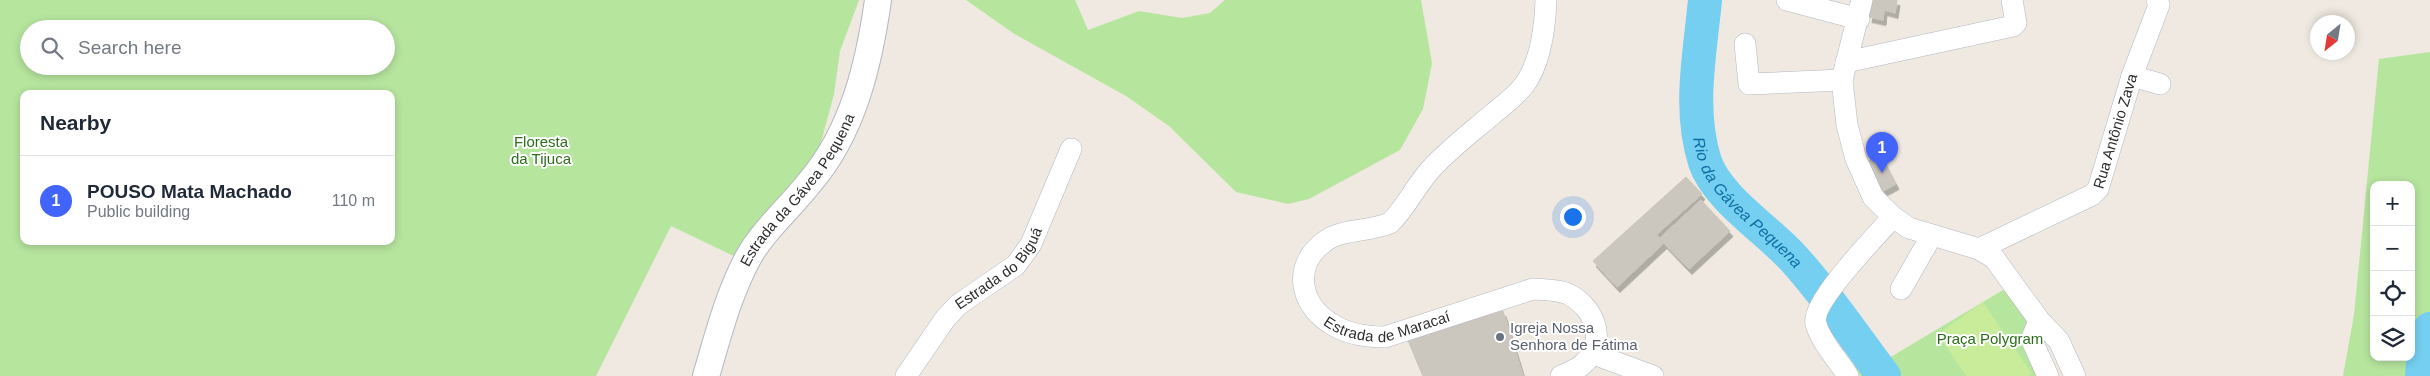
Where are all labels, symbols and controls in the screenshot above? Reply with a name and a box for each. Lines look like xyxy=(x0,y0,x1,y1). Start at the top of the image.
north arrow xyxy=(2310,15,2355,60)
search box xyxy=(20,20,395,75)
icon: search xyxy=(38,34,66,62)
text: Search here xyxy=(78,37,182,58)
street label: Rua Antônio Zava xyxy=(2090,71,2140,191)
street label: Estrada da Gávea Pequena xyxy=(736,110,858,269)
text: Nearby xyxy=(40,111,111,134)
pin: 1 xyxy=(1866,132,1898,173)
park label: Floresta da Tijuca xyxy=(511,133,572,167)
water label: Rio da Gávea Pequena xyxy=(1690,136,1806,271)
text: POUSO Mata Machado xyxy=(87,181,292,202)
map controls xyxy=(2370,181,2415,361)
button: + xyxy=(2370,181,2415,226)
text: 1 xyxy=(52,192,60,209)
text: 110 m xyxy=(332,192,375,209)
text: Public building xyxy=(87,203,190,220)
your location xyxy=(1560,204,1586,230)
street label: Estrada do Biguá xyxy=(951,224,1045,313)
button: − xyxy=(2370,226,2415,271)
button: locate xyxy=(2370,271,2415,316)
street label: Estrada de Maracaí xyxy=(1322,304,1454,324)
text: Estrada de Maracaí xyxy=(1321,307,1453,345)
button: layers xyxy=(2370,316,2415,361)
place label: Igreja Nossa Senhora de Fátima xyxy=(1510,319,1638,353)
park label: Praça Polygram xyxy=(1937,330,2043,347)
marker: Igreja Nossa Senhora de Fátima xyxy=(1494,331,1506,343)

